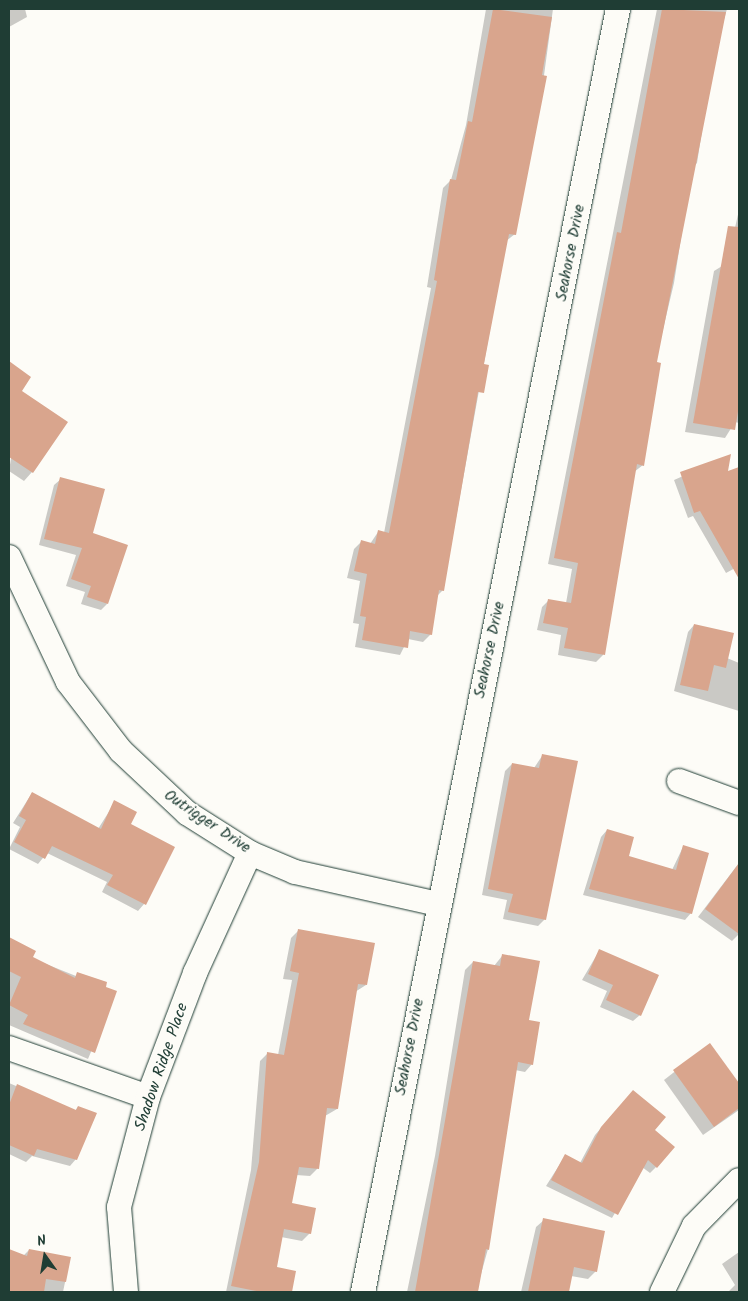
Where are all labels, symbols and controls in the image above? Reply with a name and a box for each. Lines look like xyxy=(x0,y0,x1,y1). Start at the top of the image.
street label: Seahorse Drive xyxy=(552,203,590,303)
street label: Seahorse Drive xyxy=(470,600,510,700)
street label: Outrigger Drive xyxy=(160,786,254,858)
street label: Seahorse Drive xyxy=(391,997,429,1097)
street label: Shadow Ridge Place xyxy=(131,1001,193,1133)
text: N xyxy=(35,1230,48,1253)
north arrow xyxy=(20,1231,70,1281)

